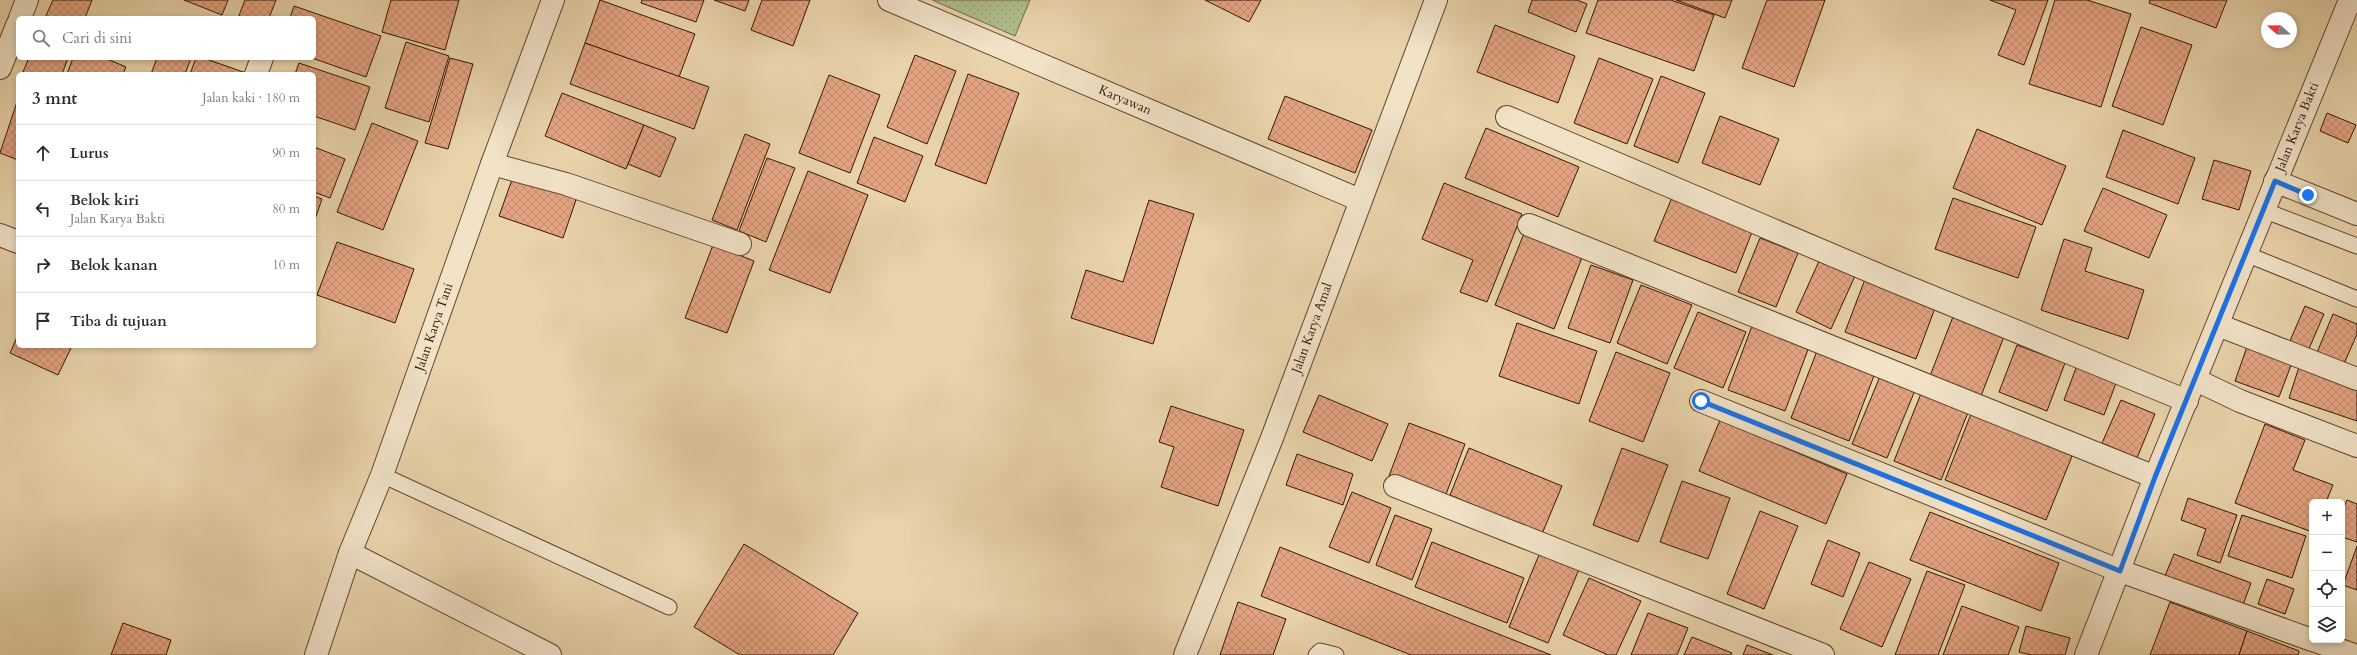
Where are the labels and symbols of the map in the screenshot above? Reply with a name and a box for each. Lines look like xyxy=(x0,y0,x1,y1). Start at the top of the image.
north arrow xyxy=(2261,12,2297,48)
street label: Jalan Karya Bakti xyxy=(2270,79,2323,176)
street label: Karyawan xyxy=(1096,81,1155,119)
route end xyxy=(2299,186,2317,204)
street label: Jalan Karya Tani xyxy=(410,280,458,375)
street label: Jalan Karya Amal xyxy=(1287,280,1337,378)
route start xyxy=(1692,392,1710,410)

